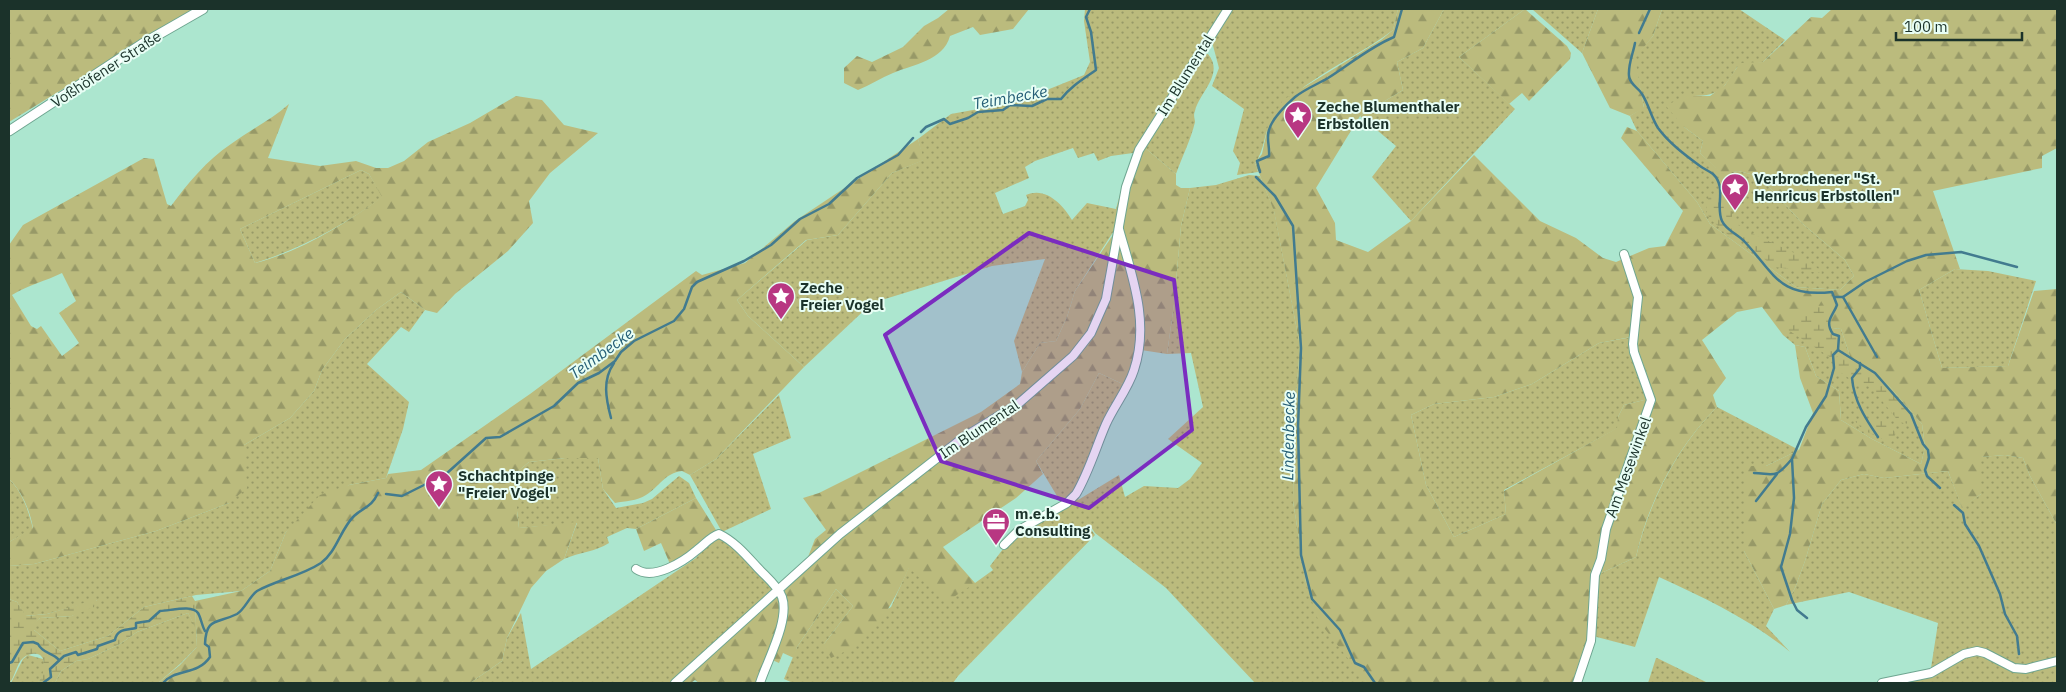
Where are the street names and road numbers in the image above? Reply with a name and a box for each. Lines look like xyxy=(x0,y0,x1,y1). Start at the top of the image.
street label: Voßhöfener Straße xyxy=(47,26,165,112)
street label: Im Blumental xyxy=(1153,31,1217,119)
street label: Im Blumental xyxy=(935,395,1023,463)
street label: Am Mesewinkel xyxy=(1601,414,1655,520)

